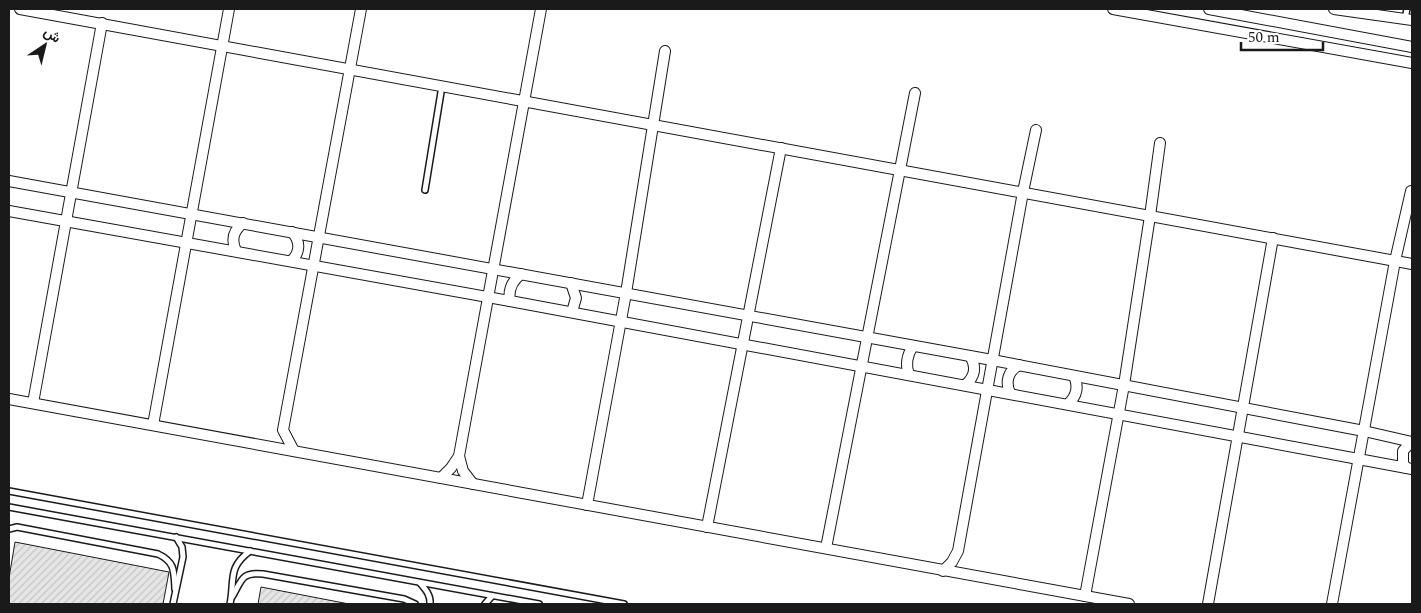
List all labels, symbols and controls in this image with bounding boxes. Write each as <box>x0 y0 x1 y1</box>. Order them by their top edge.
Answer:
north arrow <box>20 20 70 70</box>
scale bar <box>1241 20 1324 52</box>
text: ش <box>39 21 65 48</box>
text: 50 m <box>1248 26 1280 49</box>

